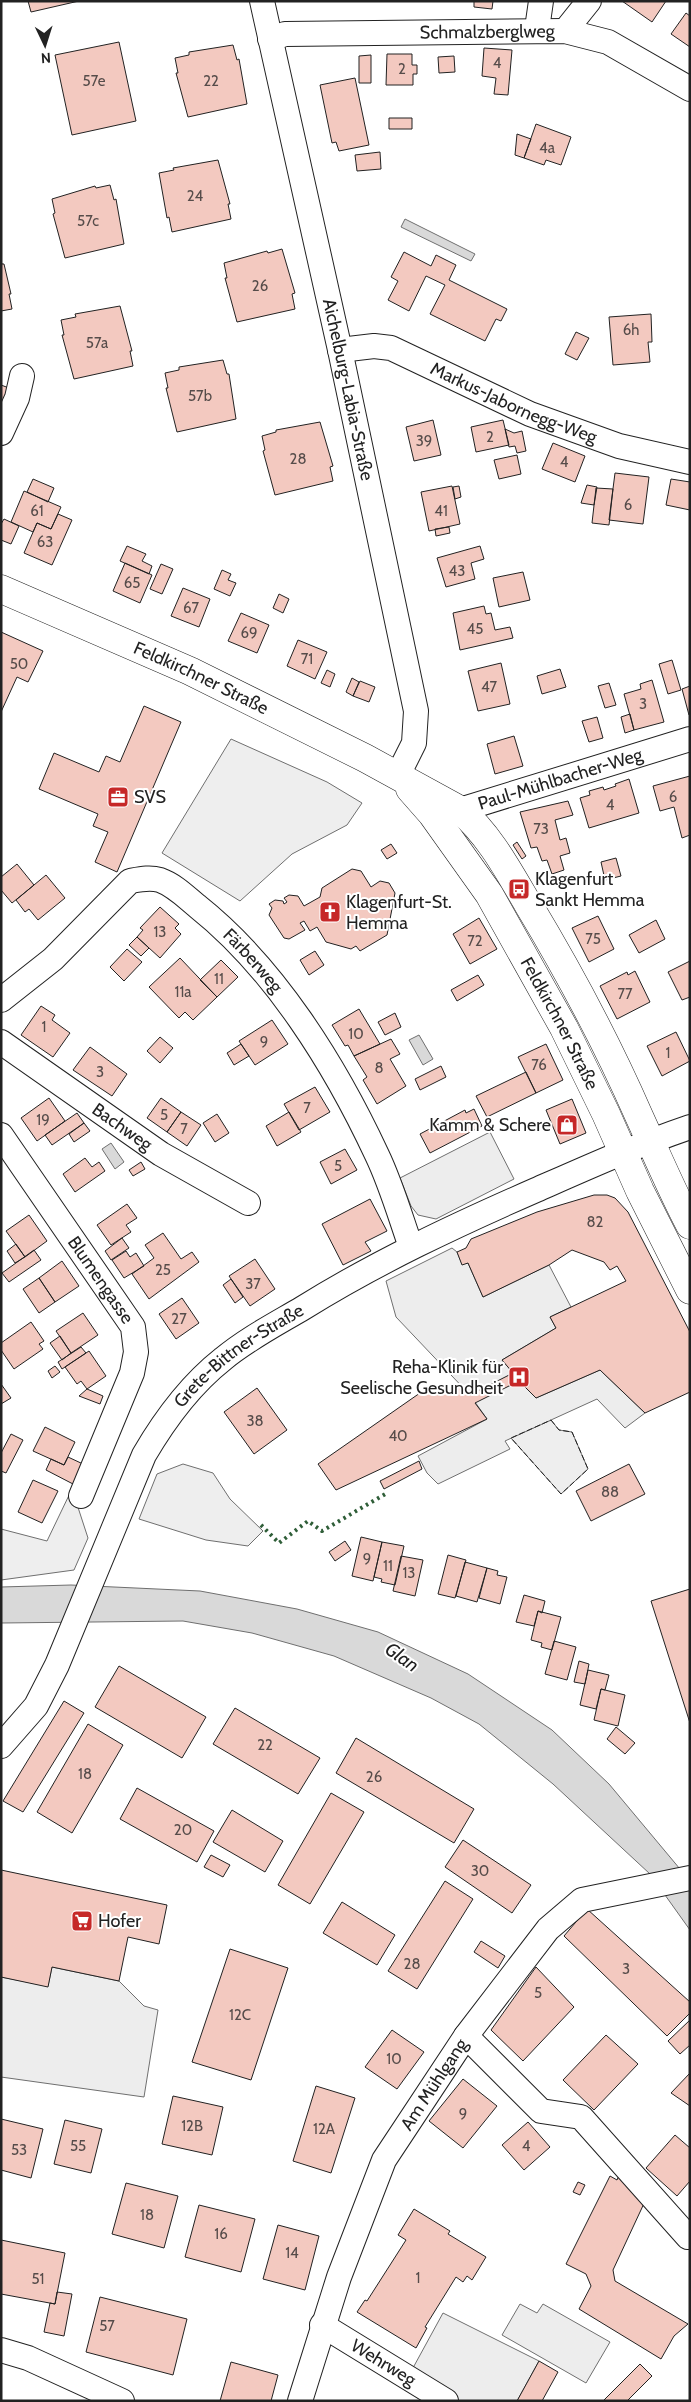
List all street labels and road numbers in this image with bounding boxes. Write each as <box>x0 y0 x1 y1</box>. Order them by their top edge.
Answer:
street label: Schmalzberglweg <box>420 20 556 44</box>
street label: Aichelburg-Labia-Straße <box>318 296 378 483</box>
street label: Markus-Jabornegg-Weg <box>427 357 601 449</box>
street label: Feldkirchner Straße <box>130 637 272 719</box>
street label: Paul-Mühlbacher-Weg <box>475 743 646 815</box>
street label: Färberweg <box>219 924 288 998</box>
street label: Feldkirchner Straße <box>516 953 603 1093</box>
street label: Bachweg <box>88 1098 157 1156</box>
street label: Blumengasse <box>63 1232 138 1328</box>
street label: Grete-Bittner-Straße <box>169 1299 307 1412</box>
street label: Am Mühlgang <box>396 2033 473 2134</box>
street label: Wehrweg <box>347 2334 421 2391</box>

